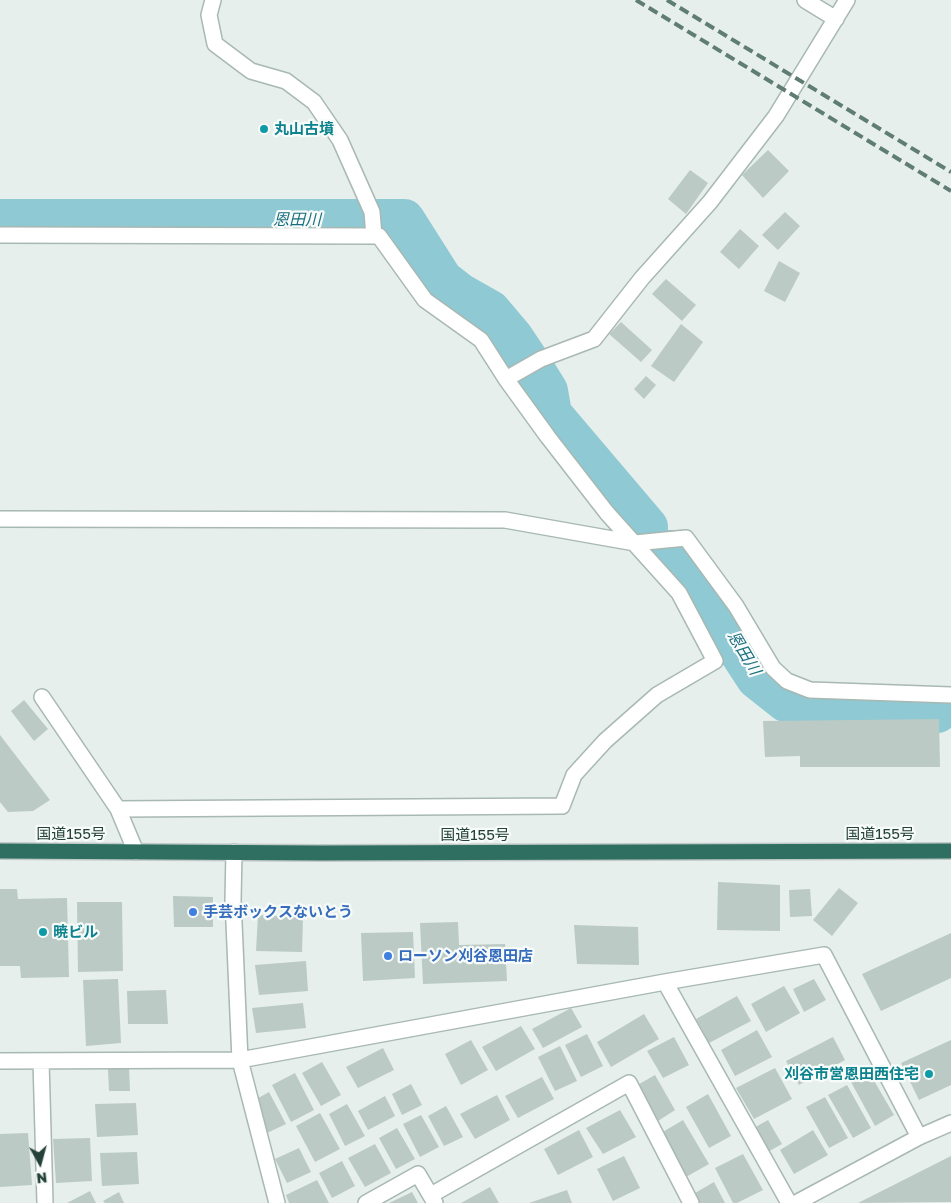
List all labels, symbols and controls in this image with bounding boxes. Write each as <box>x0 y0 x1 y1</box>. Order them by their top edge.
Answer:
place label: 丸山古墳 <box>274 120 334 138</box>
marker: 丸山古墳 <box>258 123 270 135</box>
water label: 恩田川 <box>273 210 321 230</box>
water label: 恩田川 <box>723 627 765 679</box>
street label: 国道155号 <box>36 825 106 843</box>
street label: 国道155号 <box>845 825 915 843</box>
street label: 国道155号 <box>440 826 510 844</box>
place label: 手芸ボックスないとう <box>203 903 353 921</box>
marker: 手芸ボックスないとう <box>187 906 199 918</box>
place label: 暁ビル <box>53 923 98 941</box>
marker: 暁ビル <box>37 926 49 938</box>
place label: ローソン刈谷恩田店 <box>398 947 533 965</box>
marker: ローソン刈谷恩田店 <box>382 950 394 962</box>
place label: 刈谷市営恩田西住宅 <box>784 1065 919 1083</box>
marker: 刈谷市営恩田西住宅 <box>923 1068 935 1080</box>
north arrow <box>15 1138 65 1188</box>
text: N <box>36 1169 48 1187</box>

